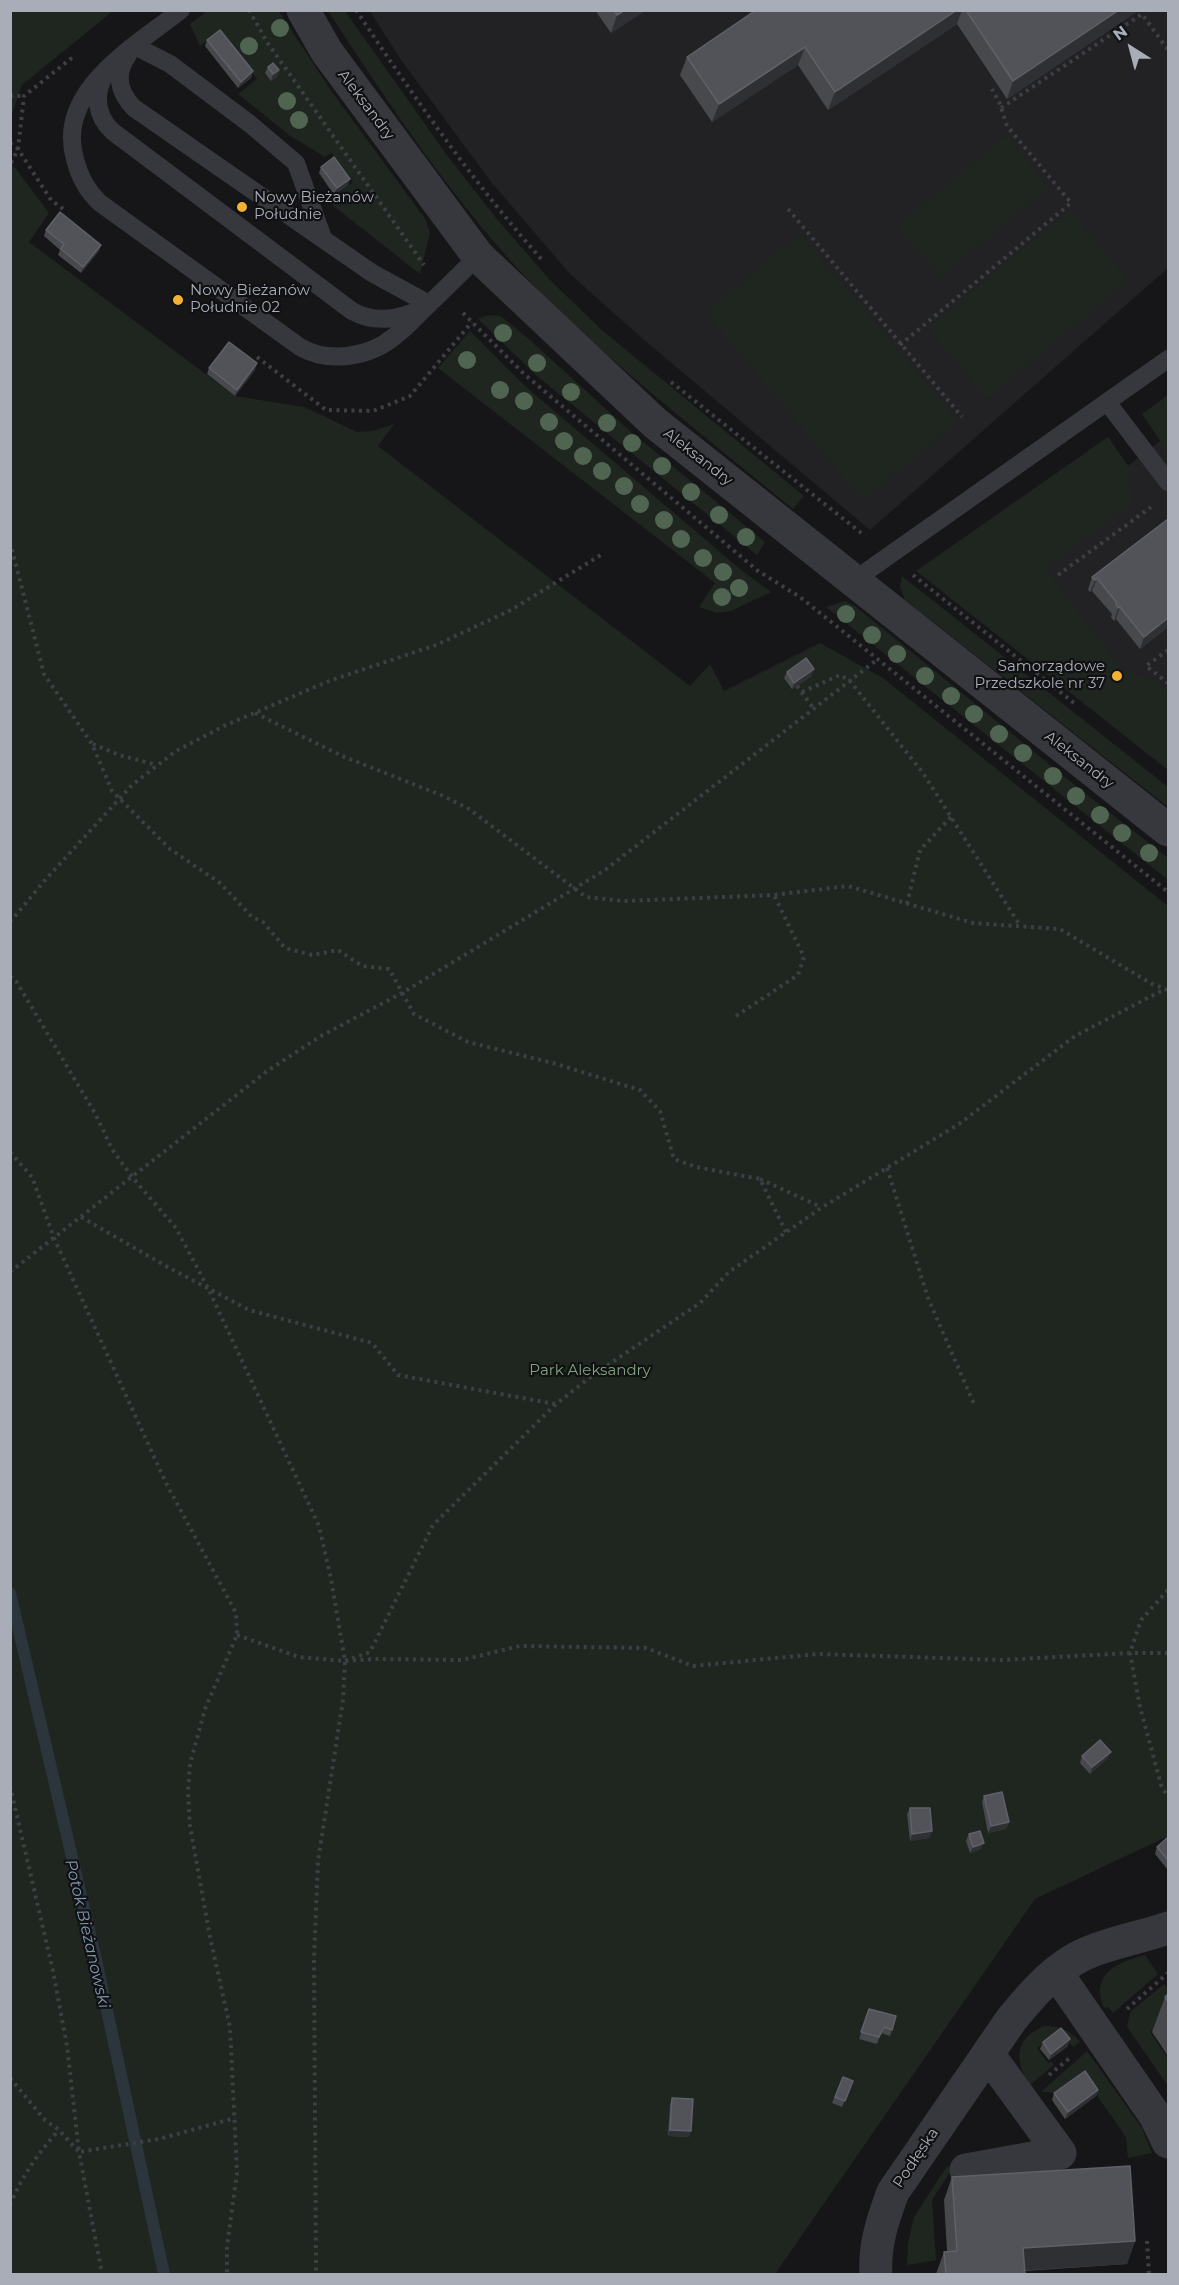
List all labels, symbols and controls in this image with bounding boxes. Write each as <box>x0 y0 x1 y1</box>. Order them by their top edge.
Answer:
north arrow <box>1101 18 1161 78</box>
text: N <box>1109 22 1131 45</box>
street label: Aleksandry <box>334 66 398 144</box>
place label: Nowy Bieżanów Południe <box>254 189 374 224</box>
marker: Nowy Bieżanów Południe <box>235 200 249 214</box>
place label: Nowy Bieżanów Południe 02 <box>190 282 310 317</box>
marker: Nowy Bieżanów Południe 02 <box>171 293 185 307</box>
street label: Aleksandry <box>660 424 736 490</box>
place label: Samorządowe Przedszkole nr 37 <box>975 658 1105 693</box>
marker: Samorządowe Przedszkole nr 37 <box>1110 669 1124 683</box>
street label: Aleksandry <box>1041 727 1117 793</box>
park label: Park Aleksandry <box>529 1362 651 1380</box>
water label: Potok Bieżanowski <box>61 1858 113 2010</box>
street label: Podłęska <box>889 2125 943 2191</box>

